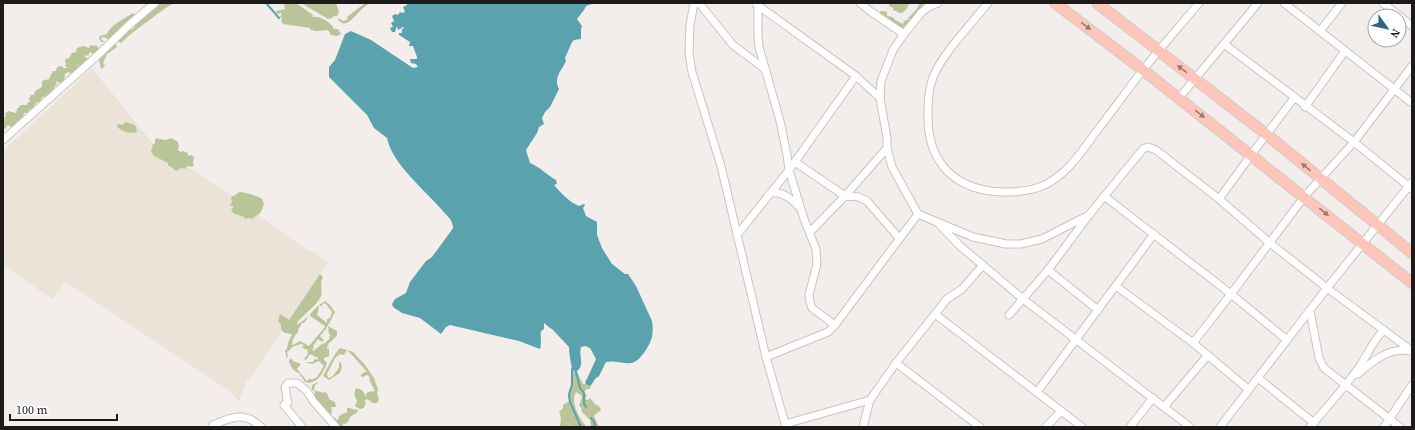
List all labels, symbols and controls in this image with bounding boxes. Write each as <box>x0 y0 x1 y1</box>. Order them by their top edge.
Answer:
north arrow <box>1367 8 1407 48</box>
one-way arrow <box>1081 22 1092 30</box>
text: N <box>1386 26 1403 41</box>
one-way arrow <box>1176 65 1187 73</box>
one-way arrow <box>1194 110 1205 119</box>
one-way arrow <box>1300 162 1311 171</box>
one-way arrow <box>1318 208 1329 217</box>
scale bar <box>10 396 117 422</box>
text: 100 m <box>16 402 48 418</box>

